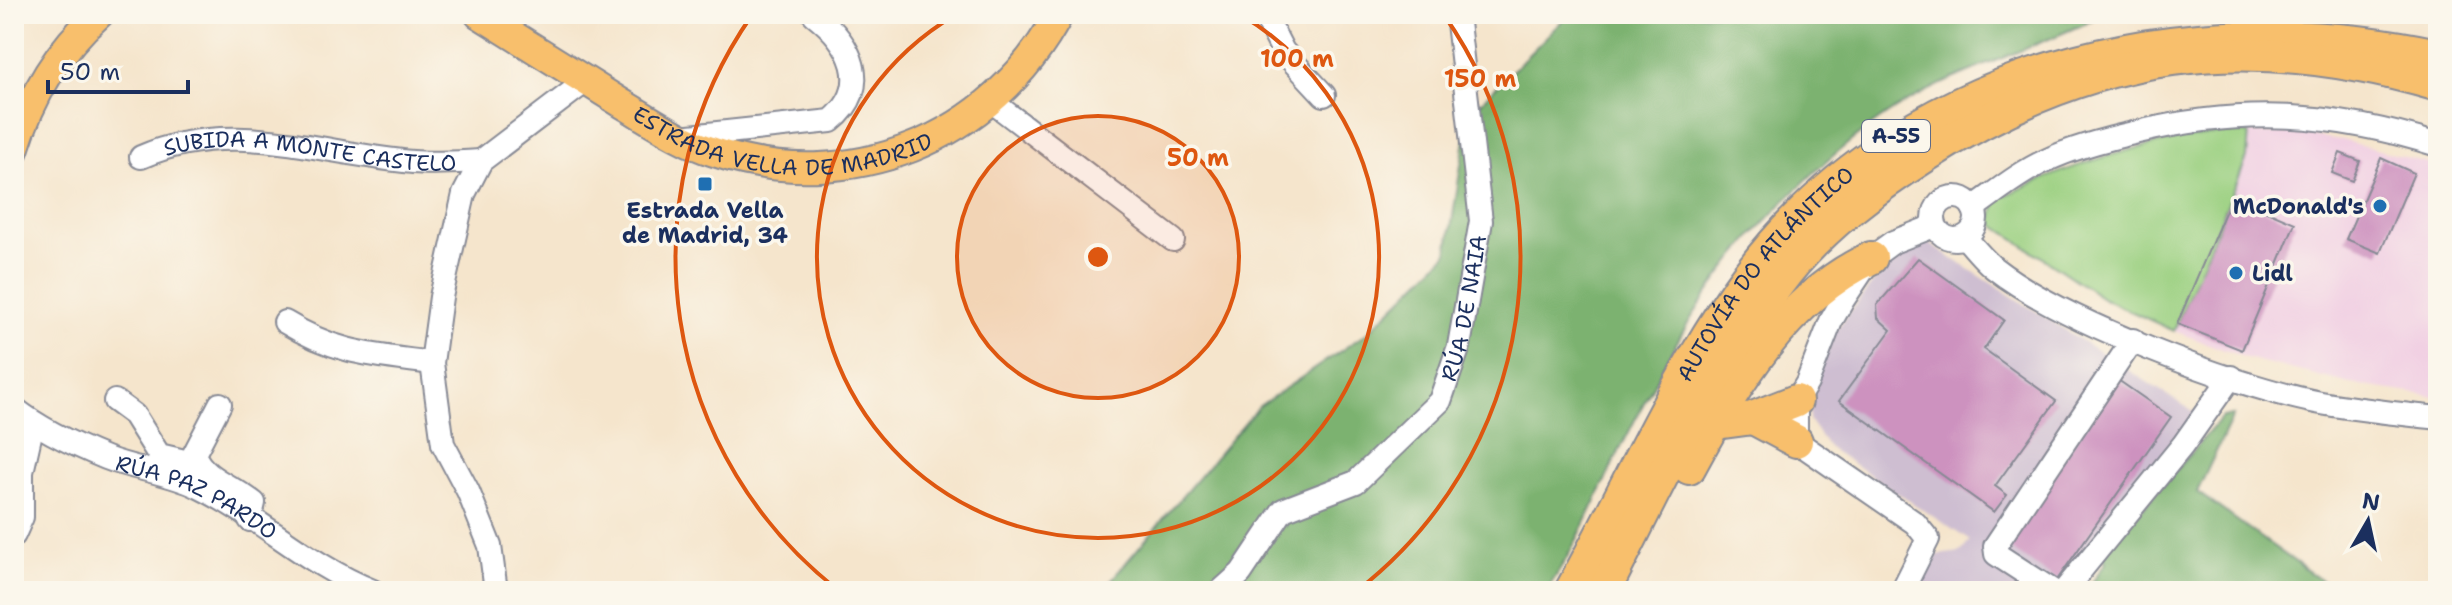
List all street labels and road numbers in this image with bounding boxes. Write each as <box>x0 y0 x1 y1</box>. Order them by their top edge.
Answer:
street label: ESTRADA VELLA DE MADRID <box>628 99 937 182</box>
road number: A-55 <box>1862 120 1930 152</box>
street label: SUBIDA A MONTE CASTELO <box>160 124 457 177</box>
street label: AUTOVÍA DO ATLÁNTICO <box>1670 160 1859 386</box>
street label: RÚA DE NAIA <box>1434 233 1493 385</box>
street label: RÚA PAZ PARDO <box>112 448 283 546</box>

